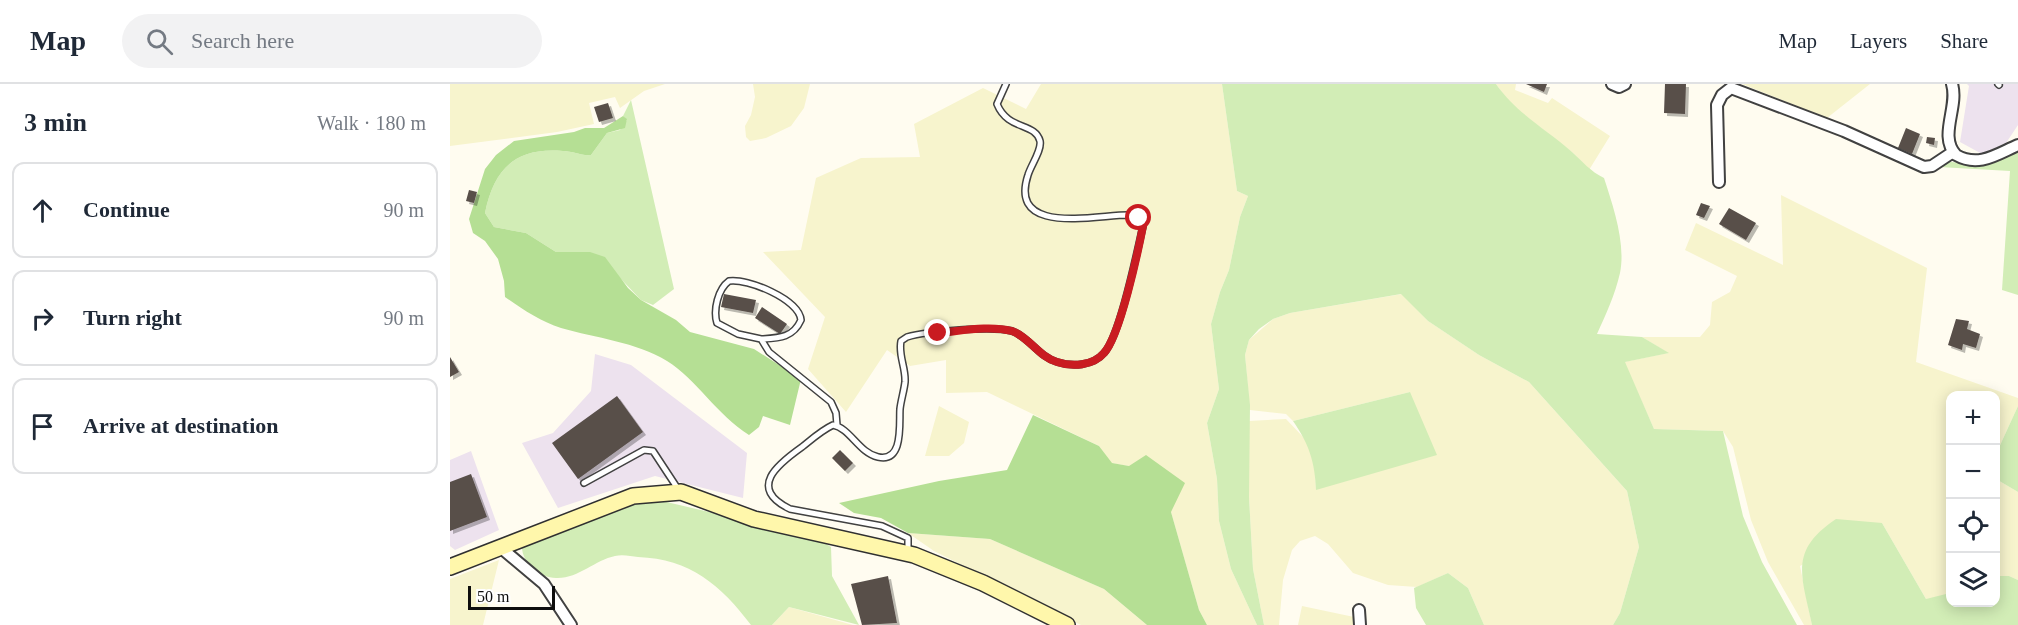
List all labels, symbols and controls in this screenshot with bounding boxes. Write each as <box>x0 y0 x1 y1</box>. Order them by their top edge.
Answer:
search box <box>122 14 542 68</box>
text: Map <box>30 25 86 56</box>
icon: search <box>143 25 176 58</box>
text: Search here <box>191 28 294 53</box>
text: Map <box>1779 29 1817 53</box>
text: Layers <box>1850 29 1907 53</box>
text: Share <box>1940 29 1988 53</box>
text: 3 min <box>24 108 87 137</box>
text: Walk · 180 m <box>317 112 426 134</box>
icon: ahead <box>26 194 59 227</box>
text: Continue <box>83 197 170 222</box>
text: 90 m <box>383 199 424 221</box>
route start <box>1125 204 1151 230</box>
icon: right <box>26 302 59 335</box>
text: Turn right <box>83 305 182 330</box>
text: 90 m <box>383 307 424 329</box>
route end <box>924 319 950 345</box>
map controls <box>1946 391 2000 607</box>
button: + <box>1946 391 2000 445</box>
icon: arrive <box>26 410 59 443</box>
text: Arrive at destination <box>83 413 279 438</box>
button: − <box>1946 445 2000 499</box>
button: locate <box>1946 499 2000 553</box>
button: layers <box>1946 553 2000 607</box>
scale bar <box>468 583 555 610</box>
text: 50 m <box>477 588 509 605</box>

